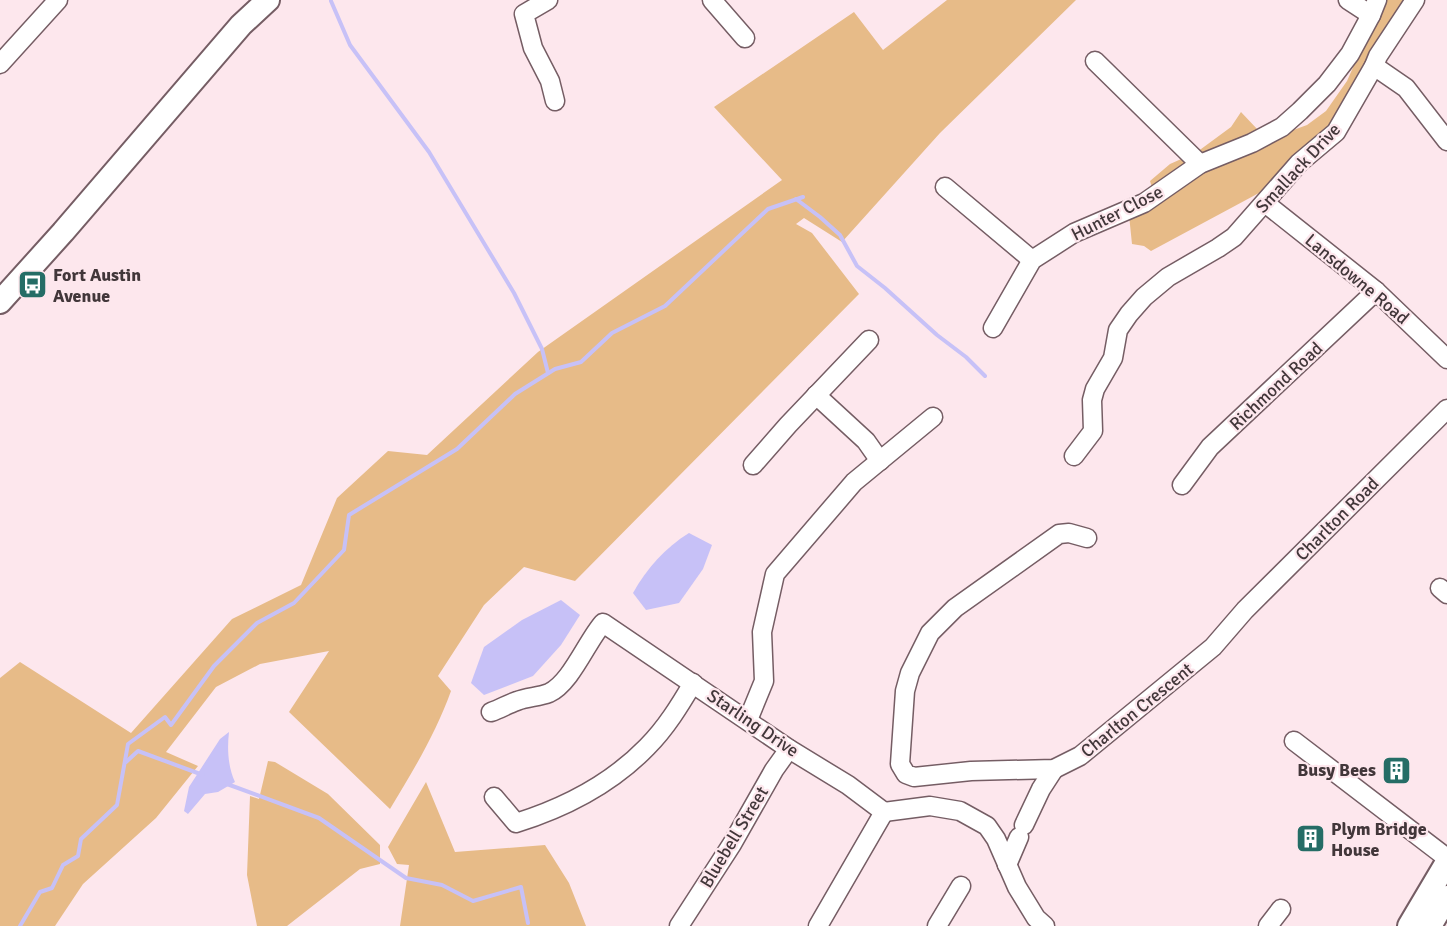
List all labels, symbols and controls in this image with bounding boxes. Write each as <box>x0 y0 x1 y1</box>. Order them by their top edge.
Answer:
street label: Smallack Drive <box>1251 119 1345 217</box>
street label: Hunter Close <box>1068 181 1166 245</box>
street label: Lansdowne Road <box>1300 229 1414 329</box>
place label: Fort Austin Avenue <box>53 264 141 307</box>
bus stop icon: Fort Austin Avenue <box>16 269 48 301</box>
street label: Richmond Road <box>1225 337 1327 435</box>
street label: Charlton Road <box>1291 473 1383 565</box>
street label: Charlton Crescent <box>1076 658 1198 762</box>
street label: Starling Drive <box>703 684 803 762</box>
building icon: Busy Bees <box>1381 754 1413 786</box>
place label: Busy Bees <box>1297 759 1376 781</box>
street label: Bluebell Street <box>695 782 773 892</box>
place label: Plym Bridge House <box>1331 818 1427 861</box>
building icon: Plym Bridge House <box>1294 823 1326 855</box>

